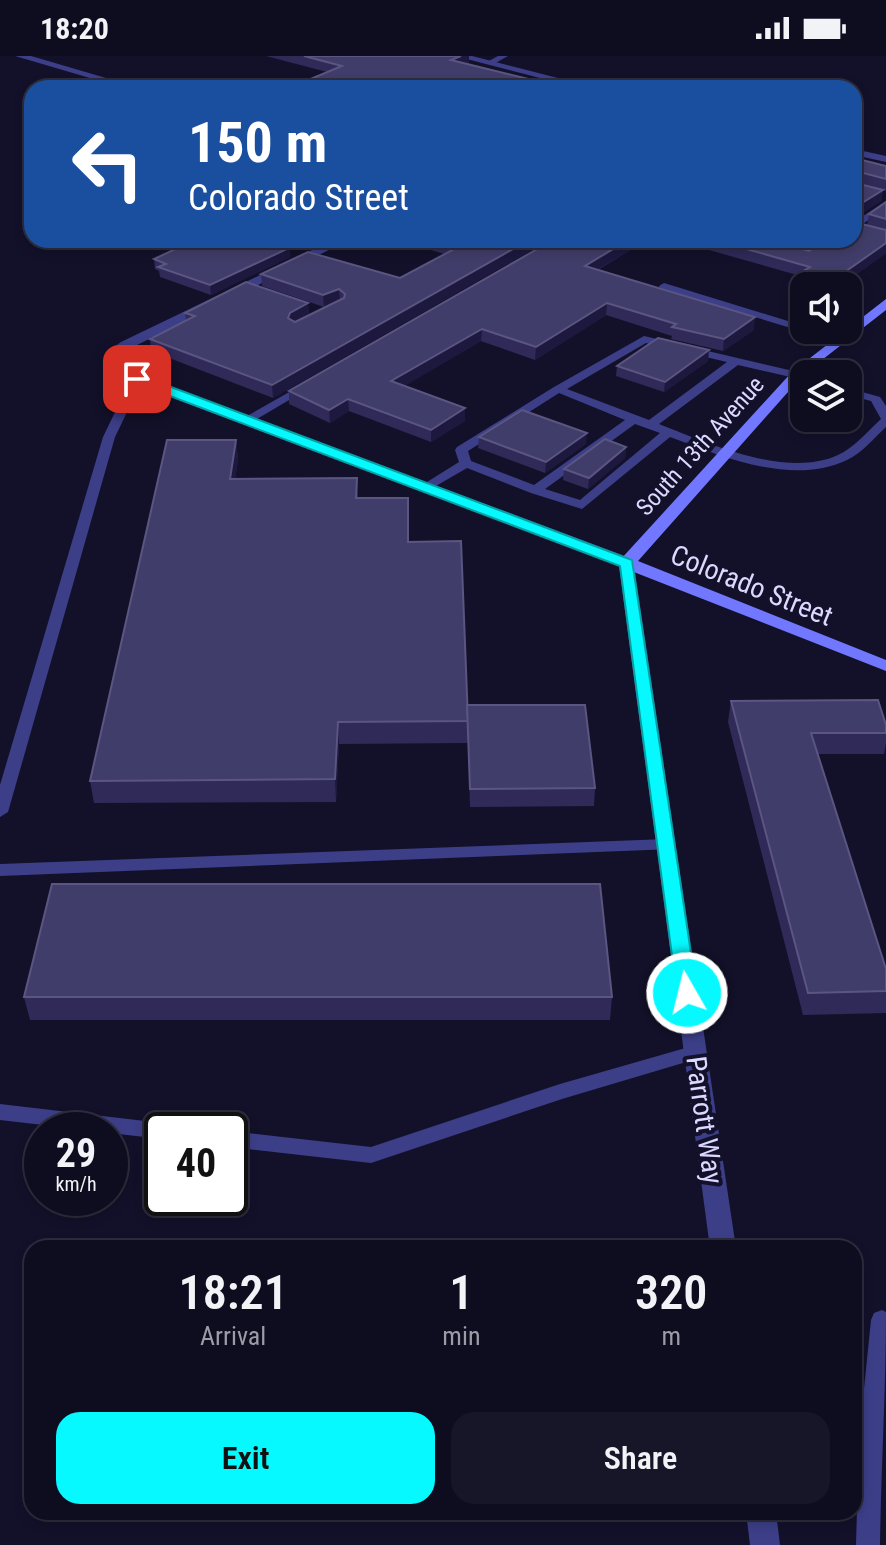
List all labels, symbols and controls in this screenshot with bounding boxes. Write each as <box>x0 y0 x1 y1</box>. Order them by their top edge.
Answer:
text: 18:20 <box>40 11 109 46</box>
text: 150 m <box>188 110 327 176</box>
icon: left <box>56 112 160 216</box>
text: Colorado Street <box>188 177 409 219</box>
map controls <box>790 272 862 432</box>
button: sound <box>790 272 862 344</box>
pin <box>103 345 171 413</box>
icon: arrive <box>115 357 159 401</box>
button: layers <box>790 360 862 432</box>
street label: South 13th Avenue <box>630 371 770 521</box>
street label: Colorado Street <box>666 538 838 633</box>
position arrow <box>645 951 729 1035</box>
street label: Parrott Way <box>679 1054 730 1186</box>
speed limit sign: 40 <box>144 1112 248 1216</box>
text: 29 <box>56 1130 96 1177</box>
text: km/h <box>55 1172 97 1196</box>
text: 18:21 <box>179 1264 288 1321</box>
text: 1 <box>449 1264 473 1321</box>
text: 320 <box>635 1264 707 1321</box>
text: Arrival <box>200 1321 266 1351</box>
text: min <box>442 1321 480 1351</box>
text: m <box>661 1321 681 1351</box>
button: Exit <box>56 1412 435 1504</box>
button: Share <box>451 1412 830 1504</box>

